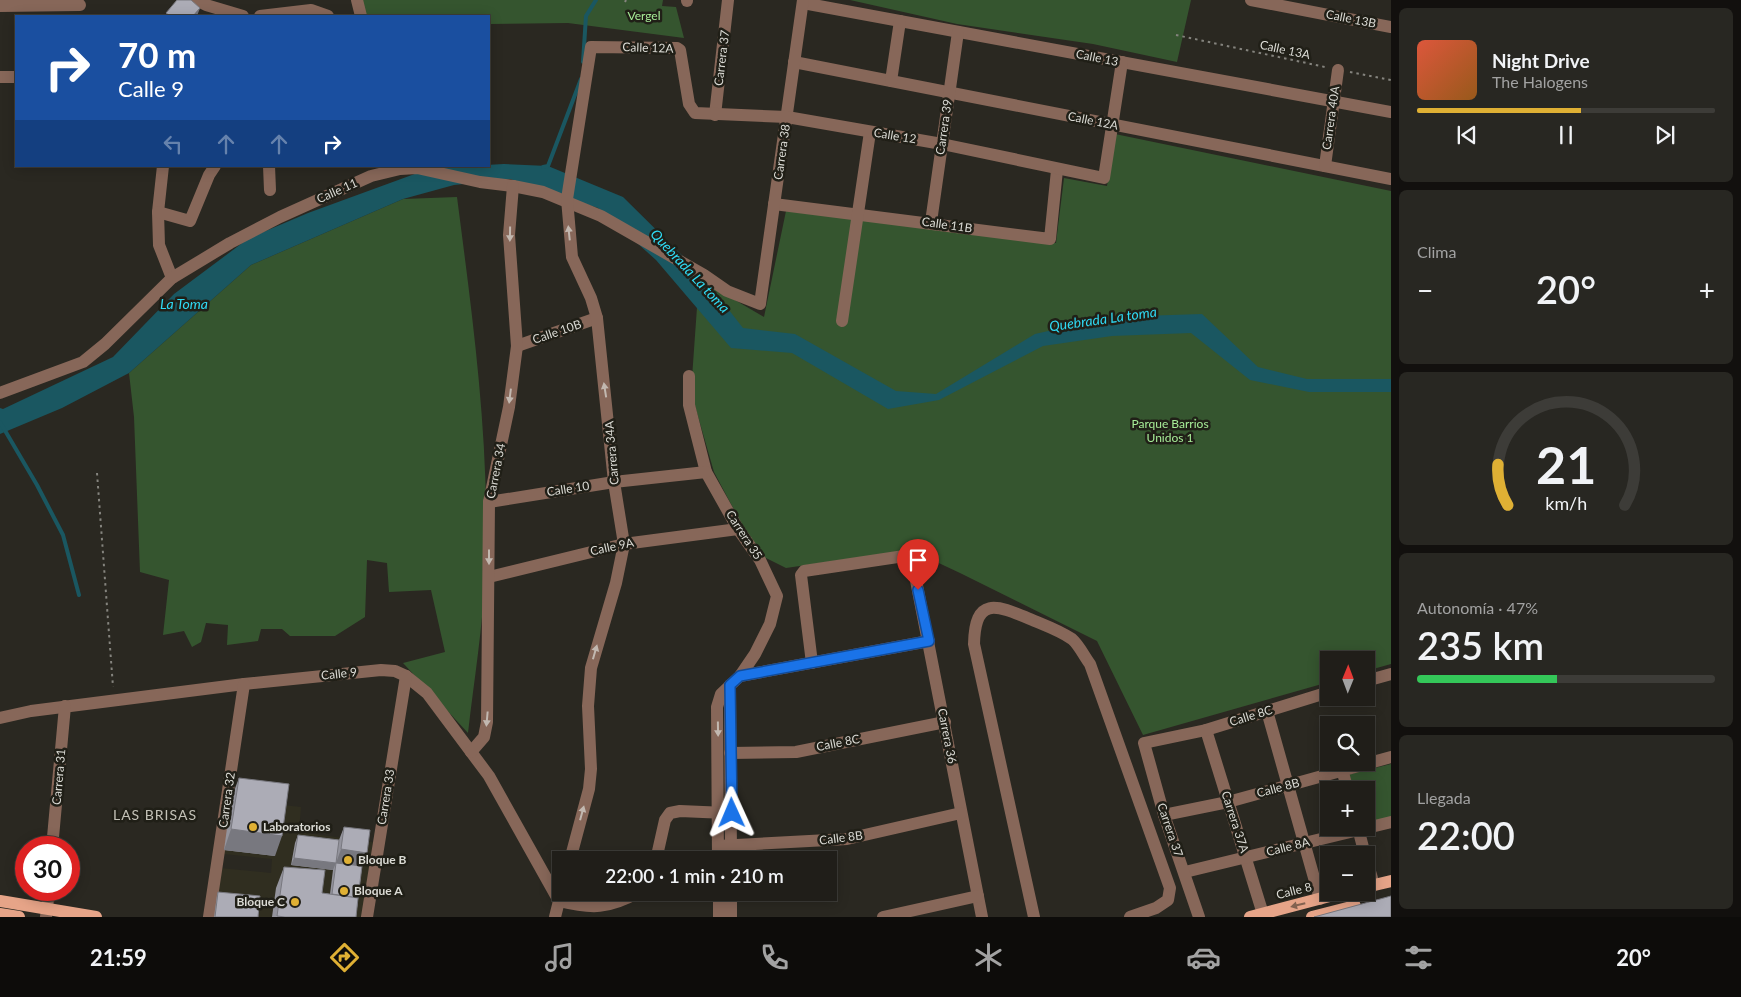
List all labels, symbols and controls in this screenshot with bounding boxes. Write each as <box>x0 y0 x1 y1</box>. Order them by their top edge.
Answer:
street label: Calle 13B <box>1325 6 1378 31</box>
park label: Vergel <box>627 8 661 23</box>
street label: Carrera 37 <box>711 29 732 87</box>
text: 70 m <box>118 33 196 75</box>
icon: right <box>35 35 100 100</box>
street label: Calle 13A <box>1259 37 1313 62</box>
street label: Calle 12A <box>622 39 675 56</box>
street label: Calle 13 <box>1075 46 1120 69</box>
text: Night Drive <box>1492 49 1590 72</box>
text: The Halogens <box>1492 72 1588 91</box>
text: Calle 9 <box>118 75 184 102</box>
street label: Carrera 40A <box>1319 84 1343 151</box>
street label: Carrera 39 <box>932 98 955 156</box>
street label: Calle 12A <box>1067 108 1120 133</box>
icon: previous <box>1453 121 1481 149</box>
icon: pause <box>1552 121 1580 149</box>
icon: next <box>1651 121 1679 149</box>
street label: Carrera 38 <box>770 123 793 181</box>
street label: Calle 12 <box>873 125 918 146</box>
icon: left <box>159 130 187 158</box>
icon: ahead <box>212 130 240 158</box>
icon: ahead <box>265 130 293 158</box>
icon: right <box>318 130 346 158</box>
street label: Calle 11 <box>314 175 360 206</box>
street label: Calle 11B <box>921 214 973 235</box>
one-way arrow <box>565 225 573 241</box>
water label: Quebrada La toma <box>647 225 734 316</box>
one-way arrow <box>505 227 513 243</box>
text: Clima <box>1417 242 1456 261</box>
text: 20° <box>1536 266 1596 312</box>
text: − <box>1417 273 1433 307</box>
text: + <box>1699 273 1715 307</box>
water label: La Toma <box>160 295 208 312</box>
water label: Quebrada La toma <box>1048 303 1158 334</box>
street label: Calle 10B <box>530 316 583 347</box>
one-way arrow <box>600 381 608 397</box>
one-way arrow <box>506 388 514 404</box>
park label: Parque Barrios Unidos 1 <box>1131 416 1209 445</box>
street label: Carrera 34A <box>601 420 622 486</box>
text: 21 <box>1536 433 1596 495</box>
street label: Carrera 34 <box>483 442 508 500</box>
street label: Calle 10 <box>546 478 590 499</box>
text: km/h <box>1545 492 1587 514</box>
street label: Carrera 35 <box>723 507 766 562</box>
street label: Calle 9A <box>589 534 636 558</box>
pin <box>897 539 939 590</box>
icon: arrive <box>904 546 932 574</box>
one-way arrow <box>485 549 493 565</box>
text: Autonomía · 47% <box>1417 598 1538 617</box>
text: 235 km <box>1417 622 1544 668</box>
one-way arrow <box>592 645 600 660</box>
north arrow <box>1320 651 1375 706</box>
map controls <box>1320 651 1375 901</box>
street label: Calle 9 <box>320 664 358 683</box>
street label: Calle 8C <box>1228 702 1274 729</box>
street label: Carrera 36 <box>935 707 960 765</box>
one-way arrow <box>482 711 490 727</box>
button: search <box>1320 716 1375 771</box>
one-way arrow <box>714 722 722 738</box>
street label: Calle 8C <box>815 731 861 754</box>
street label: Carrera 31 <box>49 748 68 806</box>
street label: Carrera 33 <box>374 768 397 826</box>
street label: Carrera 32 <box>215 771 238 829</box>
street label: Calle 8B <box>1255 775 1301 800</box>
button: + <box>1320 781 1375 836</box>
position arrow <box>705 786 757 838</box>
text: Llegada <box>1417 788 1471 807</box>
street label: Carrera 37A <box>1218 789 1253 855</box>
street label: Carrera 37 <box>1154 801 1187 859</box>
one-way arrow <box>579 805 587 820</box>
district label: LAS BRISAS <box>113 806 197 823</box>
text: 22:00 <box>1417 812 1515 858</box>
place label: Laboratorios <box>263 819 330 834</box>
marker: Laboratorios <box>247 821 259 833</box>
street label: Calle 8B <box>818 827 864 848</box>
street label: Calle 8A <box>1265 834 1312 859</box>
speed limit sign: 30 <box>15 836 80 901</box>
button: − <box>1320 846 1375 901</box>
place label: Bloque B <box>358 852 407 867</box>
marker: Bloque B <box>342 854 354 866</box>
text: 22:00 · 1 min · 210 m <box>605 864 784 887</box>
street label: Calle 8 <box>1275 879 1313 902</box>
place label: Bloque A <box>354 883 403 898</box>
marker: Bloque A <box>338 885 350 897</box>
place label: Bloque C <box>236 894 285 909</box>
marker: Bloque C <box>289 896 301 908</box>
one-way arrow <box>1291 901 1306 909</box>
icon: directions <box>327 940 362 975</box>
icon: music <box>542 940 577 975</box>
icon: phone <box>757 940 792 975</box>
icon: climate <box>971 940 1006 975</box>
icon: car <box>1186 940 1221 975</box>
icon: filters <box>1401 940 1436 975</box>
text: 21:59 <box>90 944 147 971</box>
text: 20° <box>1616 944 1651 971</box>

